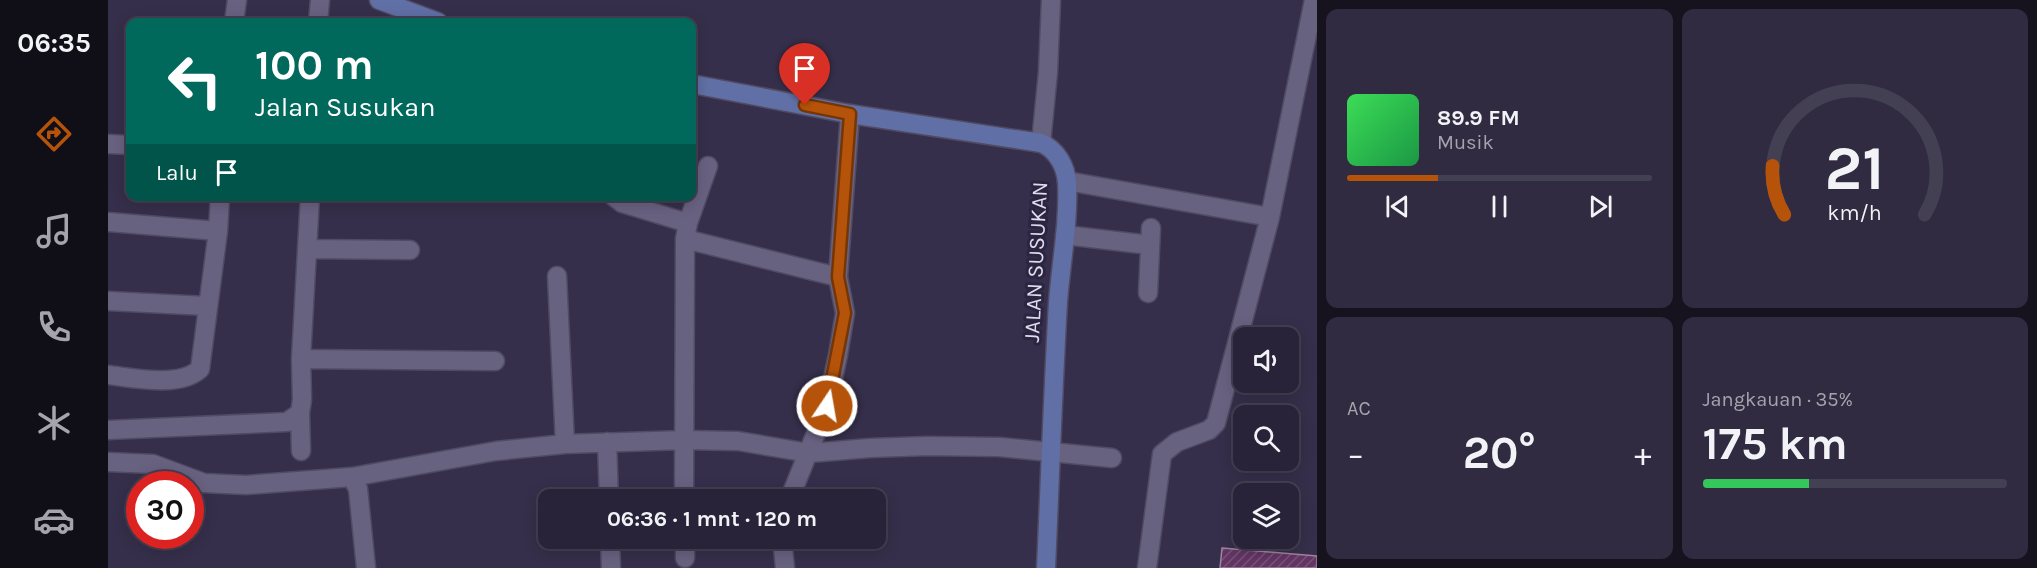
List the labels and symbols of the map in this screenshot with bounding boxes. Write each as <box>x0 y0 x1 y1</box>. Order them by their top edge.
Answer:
pin <box>779 43 830 105</box>
street label: JALAN SUSUKAN <box>1019 181 1053 343</box>
position arrow <box>795 374 859 438</box>
speed limit sign: 30 <box>126 471 204 549</box>

